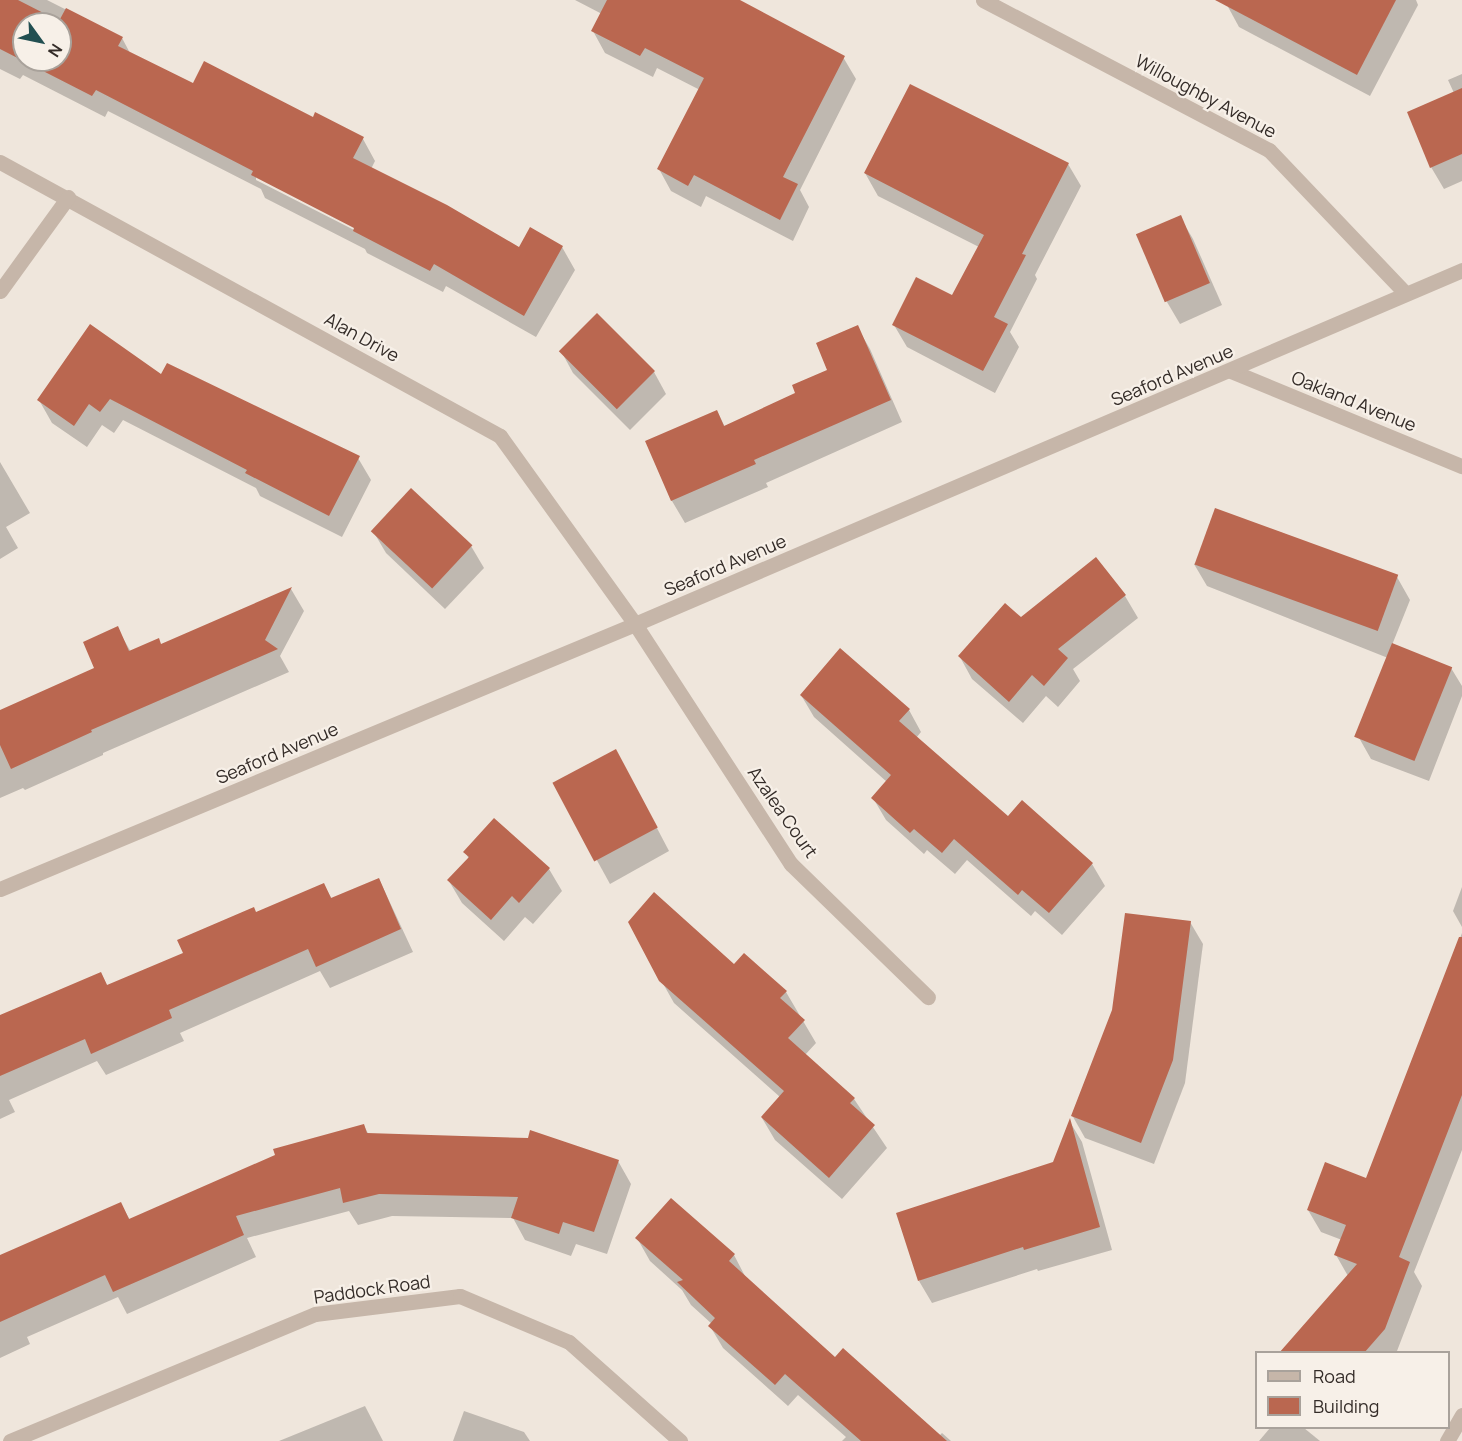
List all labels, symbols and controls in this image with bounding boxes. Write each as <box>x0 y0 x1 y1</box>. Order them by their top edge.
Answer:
north arrow <box>12 12 72 72</box>
text: N <box>43 40 68 62</box>
street label: Willoughby Avenue <box>1132 50 1280 142</box>
street label: Alan Drive <box>321 308 403 366</box>
street label: Seaford Avenue <box>1108 340 1236 410</box>
street label: Oakland Avenue <box>1288 366 1420 436</box>
street label: Seaford Avenue <box>661 530 789 600</box>
street label: Seaford Avenue <box>213 718 341 788</box>
street label: Azalea Court <box>744 762 822 862</box>
street label: Paddock Road <box>312 1270 432 1308</box>
legend <box>1255 1351 1450 1429</box>
text: Road <box>1313 1364 1356 1388</box>
text: Building <box>1313 1394 1379 1418</box>

